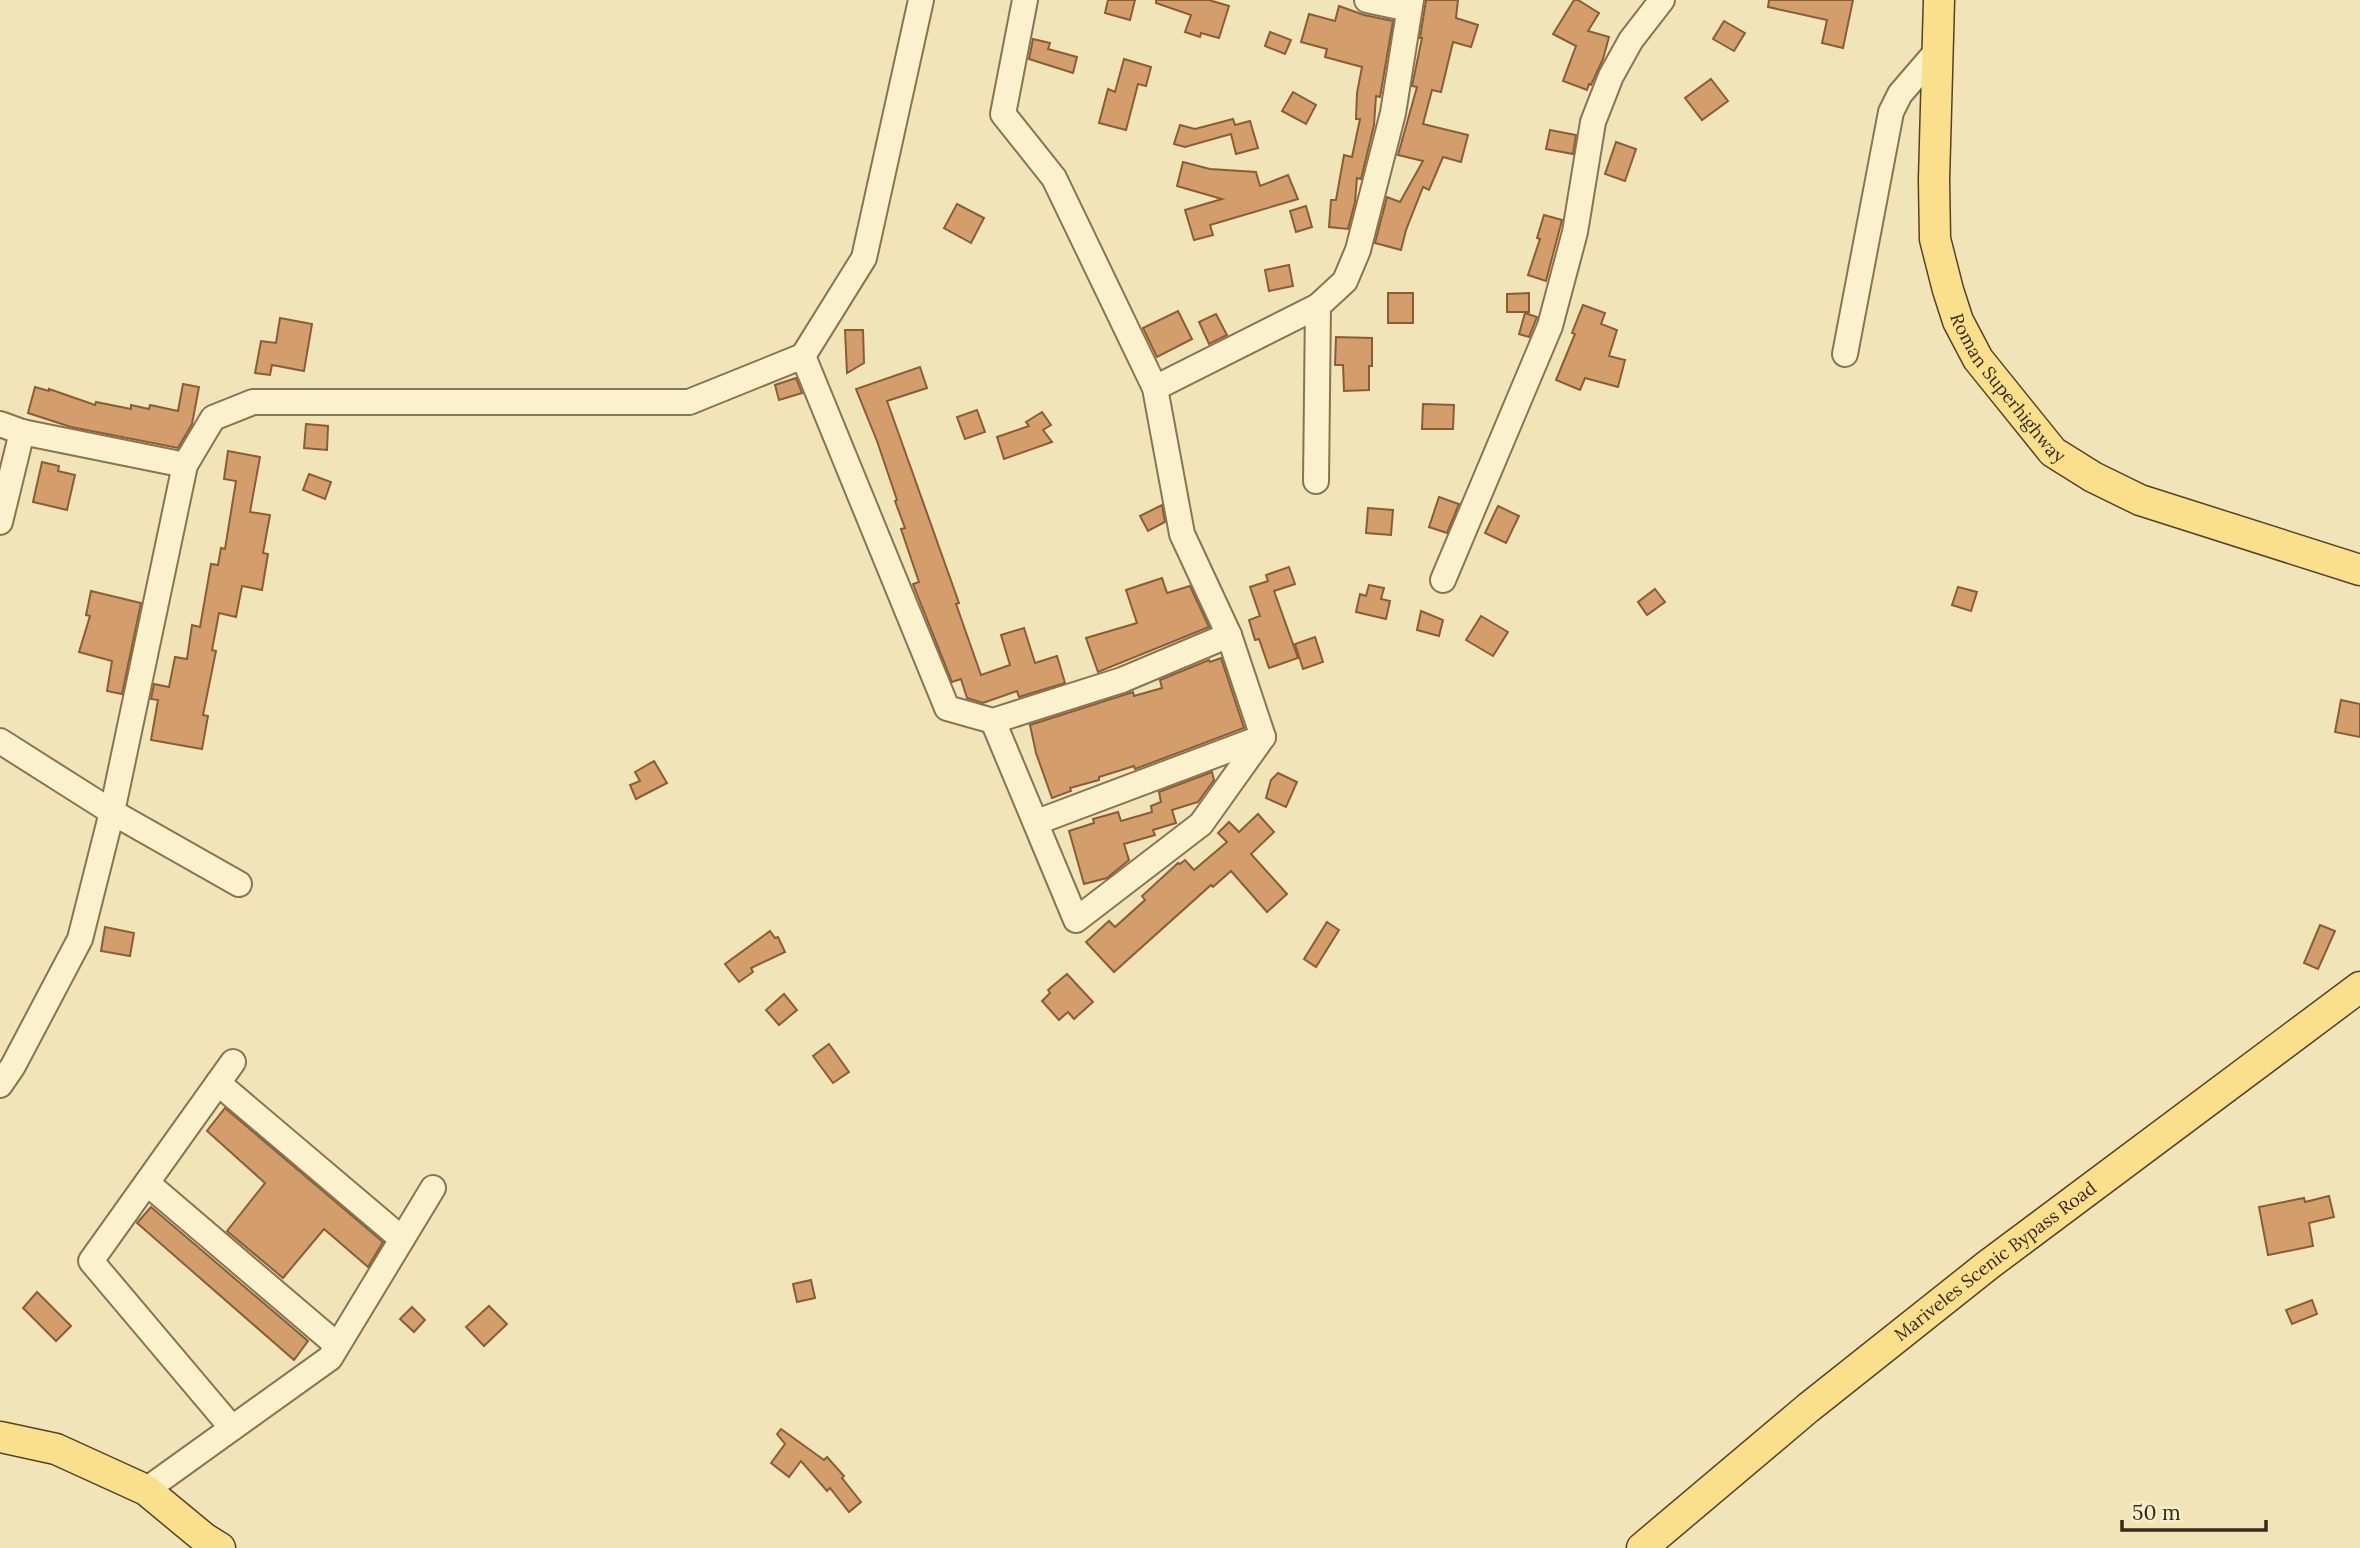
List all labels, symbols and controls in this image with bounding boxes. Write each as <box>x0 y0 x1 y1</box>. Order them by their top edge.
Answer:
street label: Roman Superhighway <box>1945 311 2070 468</box>
street label: Mariveles Scenic Bypass Road <box>1889 1176 2101 1346</box>
scale bar <box>2122 1488 2266 1532</box>
text: 50 m <box>2132 1499 2181 1526</box>

